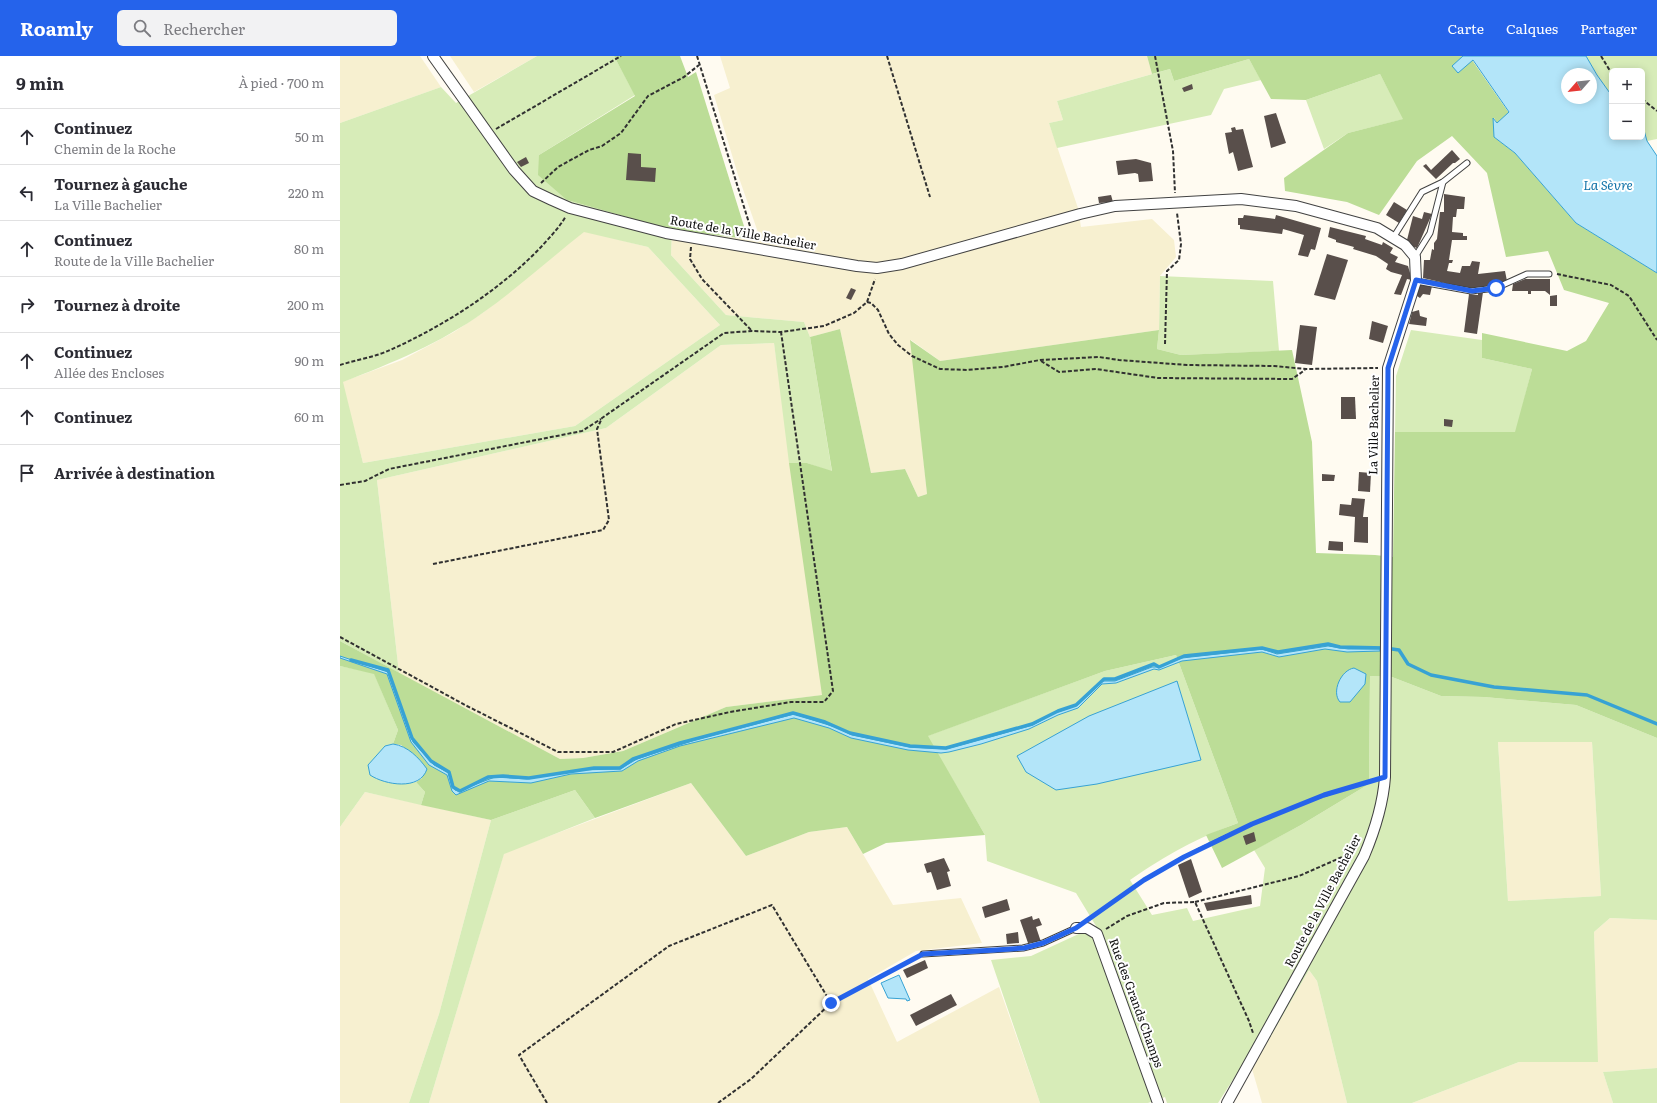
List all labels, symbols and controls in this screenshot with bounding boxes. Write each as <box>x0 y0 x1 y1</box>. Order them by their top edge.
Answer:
search box <box>117 10 397 46</box>
text: Roamly <box>20 14 93 42</box>
icon: search <box>131 17 153 39</box>
text: Rechercher <box>163 17 245 40</box>
text: Carte <box>1447 18 1484 38</box>
text: Calques <box>1506 18 1558 38</box>
text: Partager <box>1580 18 1637 38</box>
north arrow <box>1561 68 1597 104</box>
map controls <box>1609 68 1645 140</box>
button: + <box>1609 68 1645 104</box>
text: 9 min <box>16 70 64 95</box>
text: À pied · 700 m <box>238 73 324 92</box>
button: − <box>1609 104 1645 140</box>
text: Continuez <box>54 116 132 139</box>
icon: ahead <box>16 126 38 148</box>
text: 50 m <box>295 127 324 146</box>
text: Chemin de la Roche <box>54 139 176 158</box>
text: Tournez à gauche <box>54 172 187 195</box>
water label: La Sèvre <box>1583 175 1633 194</box>
icon: left <box>16 182 38 204</box>
text: 220 m <box>288 183 324 202</box>
text: La Ville Bachelier <box>54 195 162 214</box>
street label: Route de la Ville Bachelier <box>669 210 818 254</box>
text: Continuez <box>54 228 132 251</box>
icon: ahead <box>16 238 38 260</box>
text: 80 m <box>294 239 324 258</box>
text: Route de la Ville Bachelier <box>54 251 214 270</box>
route start <box>1487 279 1505 297</box>
text: Tournez à droite <box>54 293 180 316</box>
icon: right <box>16 294 38 316</box>
text: 200 m <box>287 295 324 314</box>
text: Continuez <box>54 340 132 363</box>
icon: ahead <box>16 350 38 372</box>
text: 90 m <box>294 351 324 370</box>
text: Allée des Encloses <box>54 363 164 382</box>
street label: La Ville Bachelier <box>1363 375 1383 475</box>
text: Continuez <box>54 405 132 428</box>
icon: ahead <box>16 406 38 428</box>
text: 60 m <box>294 407 324 426</box>
text: Arrivée à destination <box>54 461 215 484</box>
icon: arrive <box>16 462 38 484</box>
street label: Route de la Ville Bachelier <box>1279 831 1365 970</box>
street label: Rue des Grands Champs <box>1105 936 1169 1070</box>
route end <box>822 994 840 1012</box>

